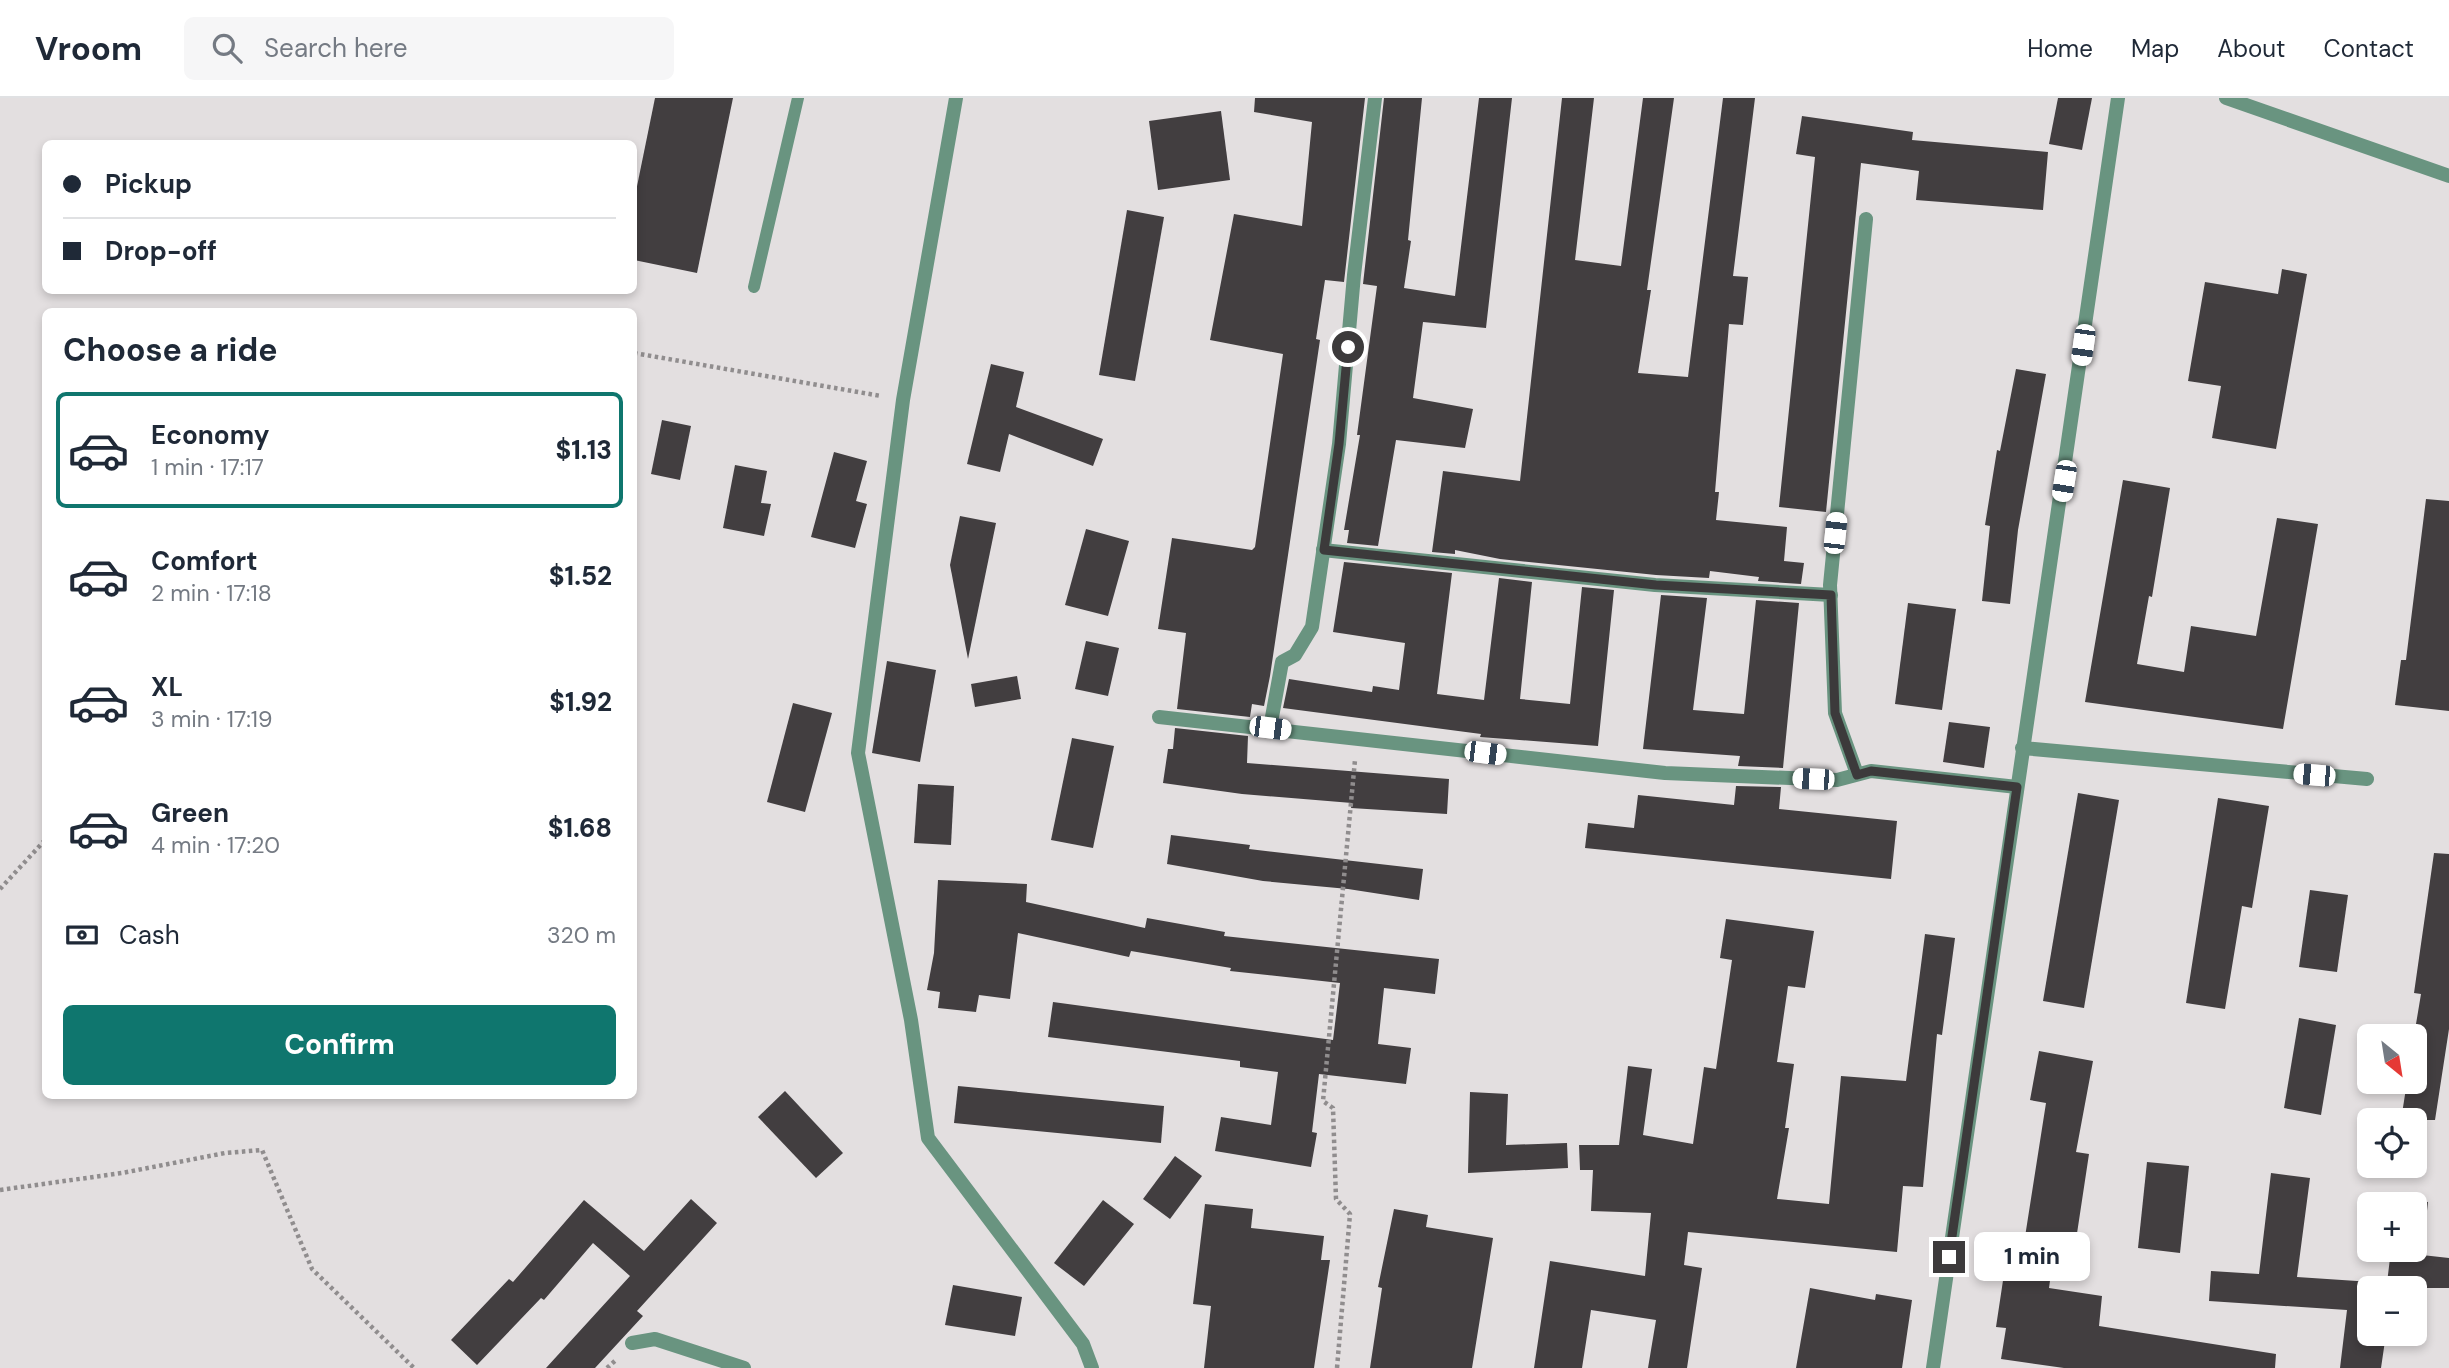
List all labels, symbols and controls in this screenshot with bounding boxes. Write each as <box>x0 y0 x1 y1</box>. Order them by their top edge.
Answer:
search box <box>184 17 674 80</box>
text: Vroom <box>35 27 142 70</box>
icon: search <box>208 29 246 67</box>
text: Search here <box>264 31 408 65</box>
text: Home <box>2027 33 2093 64</box>
text: Map <box>2131 33 2179 64</box>
text: About <box>2217 33 2286 64</box>
text: Contact <box>2324 33 2414 64</box>
text: Pickup <box>105 167 192 201</box>
text: Drop-off <box>105 234 217 268</box>
car <box>2070 323 2097 367</box>
text: Choose a ride <box>63 329 278 371</box>
route start <box>1332 331 1364 363</box>
text: Economy <box>151 418 269 452</box>
icon: car <box>67 419 130 482</box>
text: $1.13 <box>556 433 612 467</box>
text: 1 min · 17:17 <box>151 452 264 482</box>
car <box>2051 459 2078 503</box>
car <box>1823 511 1848 555</box>
text: Comfort <box>151 544 257 578</box>
icon: car <box>67 545 130 608</box>
text: $1.52 <box>549 559 612 593</box>
text: 2 min · 17:18 <box>151 578 272 608</box>
text: XL <box>151 670 183 704</box>
icon: car <box>67 671 130 734</box>
text: $1.92 <box>549 685 612 719</box>
text: 3 min · 17:19 <box>151 704 272 734</box>
car <box>1248 715 1293 741</box>
car <box>1463 740 1508 766</box>
car <box>2293 763 2336 787</box>
car <box>1792 768 1835 790</box>
text: Green <box>151 796 229 830</box>
icon: car <box>67 797 130 860</box>
text: $1.68 <box>548 811 612 845</box>
text: 4 min · 17:20 <box>151 830 280 860</box>
icon: cash <box>63 916 101 954</box>
text: Cash <box>119 918 180 952</box>
text: 320 m <box>547 920 616 950</box>
button: Confirm <box>63 1005 616 1085</box>
north arrow <box>2357 1024 2427 1094</box>
map controls <box>2357 1024 2427 1346</box>
button: locate <box>2357 1108 2427 1178</box>
button: + <box>2357 1192 2427 1262</box>
callout: 1 min <box>1974 1232 2089 1282</box>
route end <box>1933 1241 1965 1273</box>
text: 1 min <box>2004 1241 2060 1271</box>
button: − <box>2357 1276 2427 1346</box>

